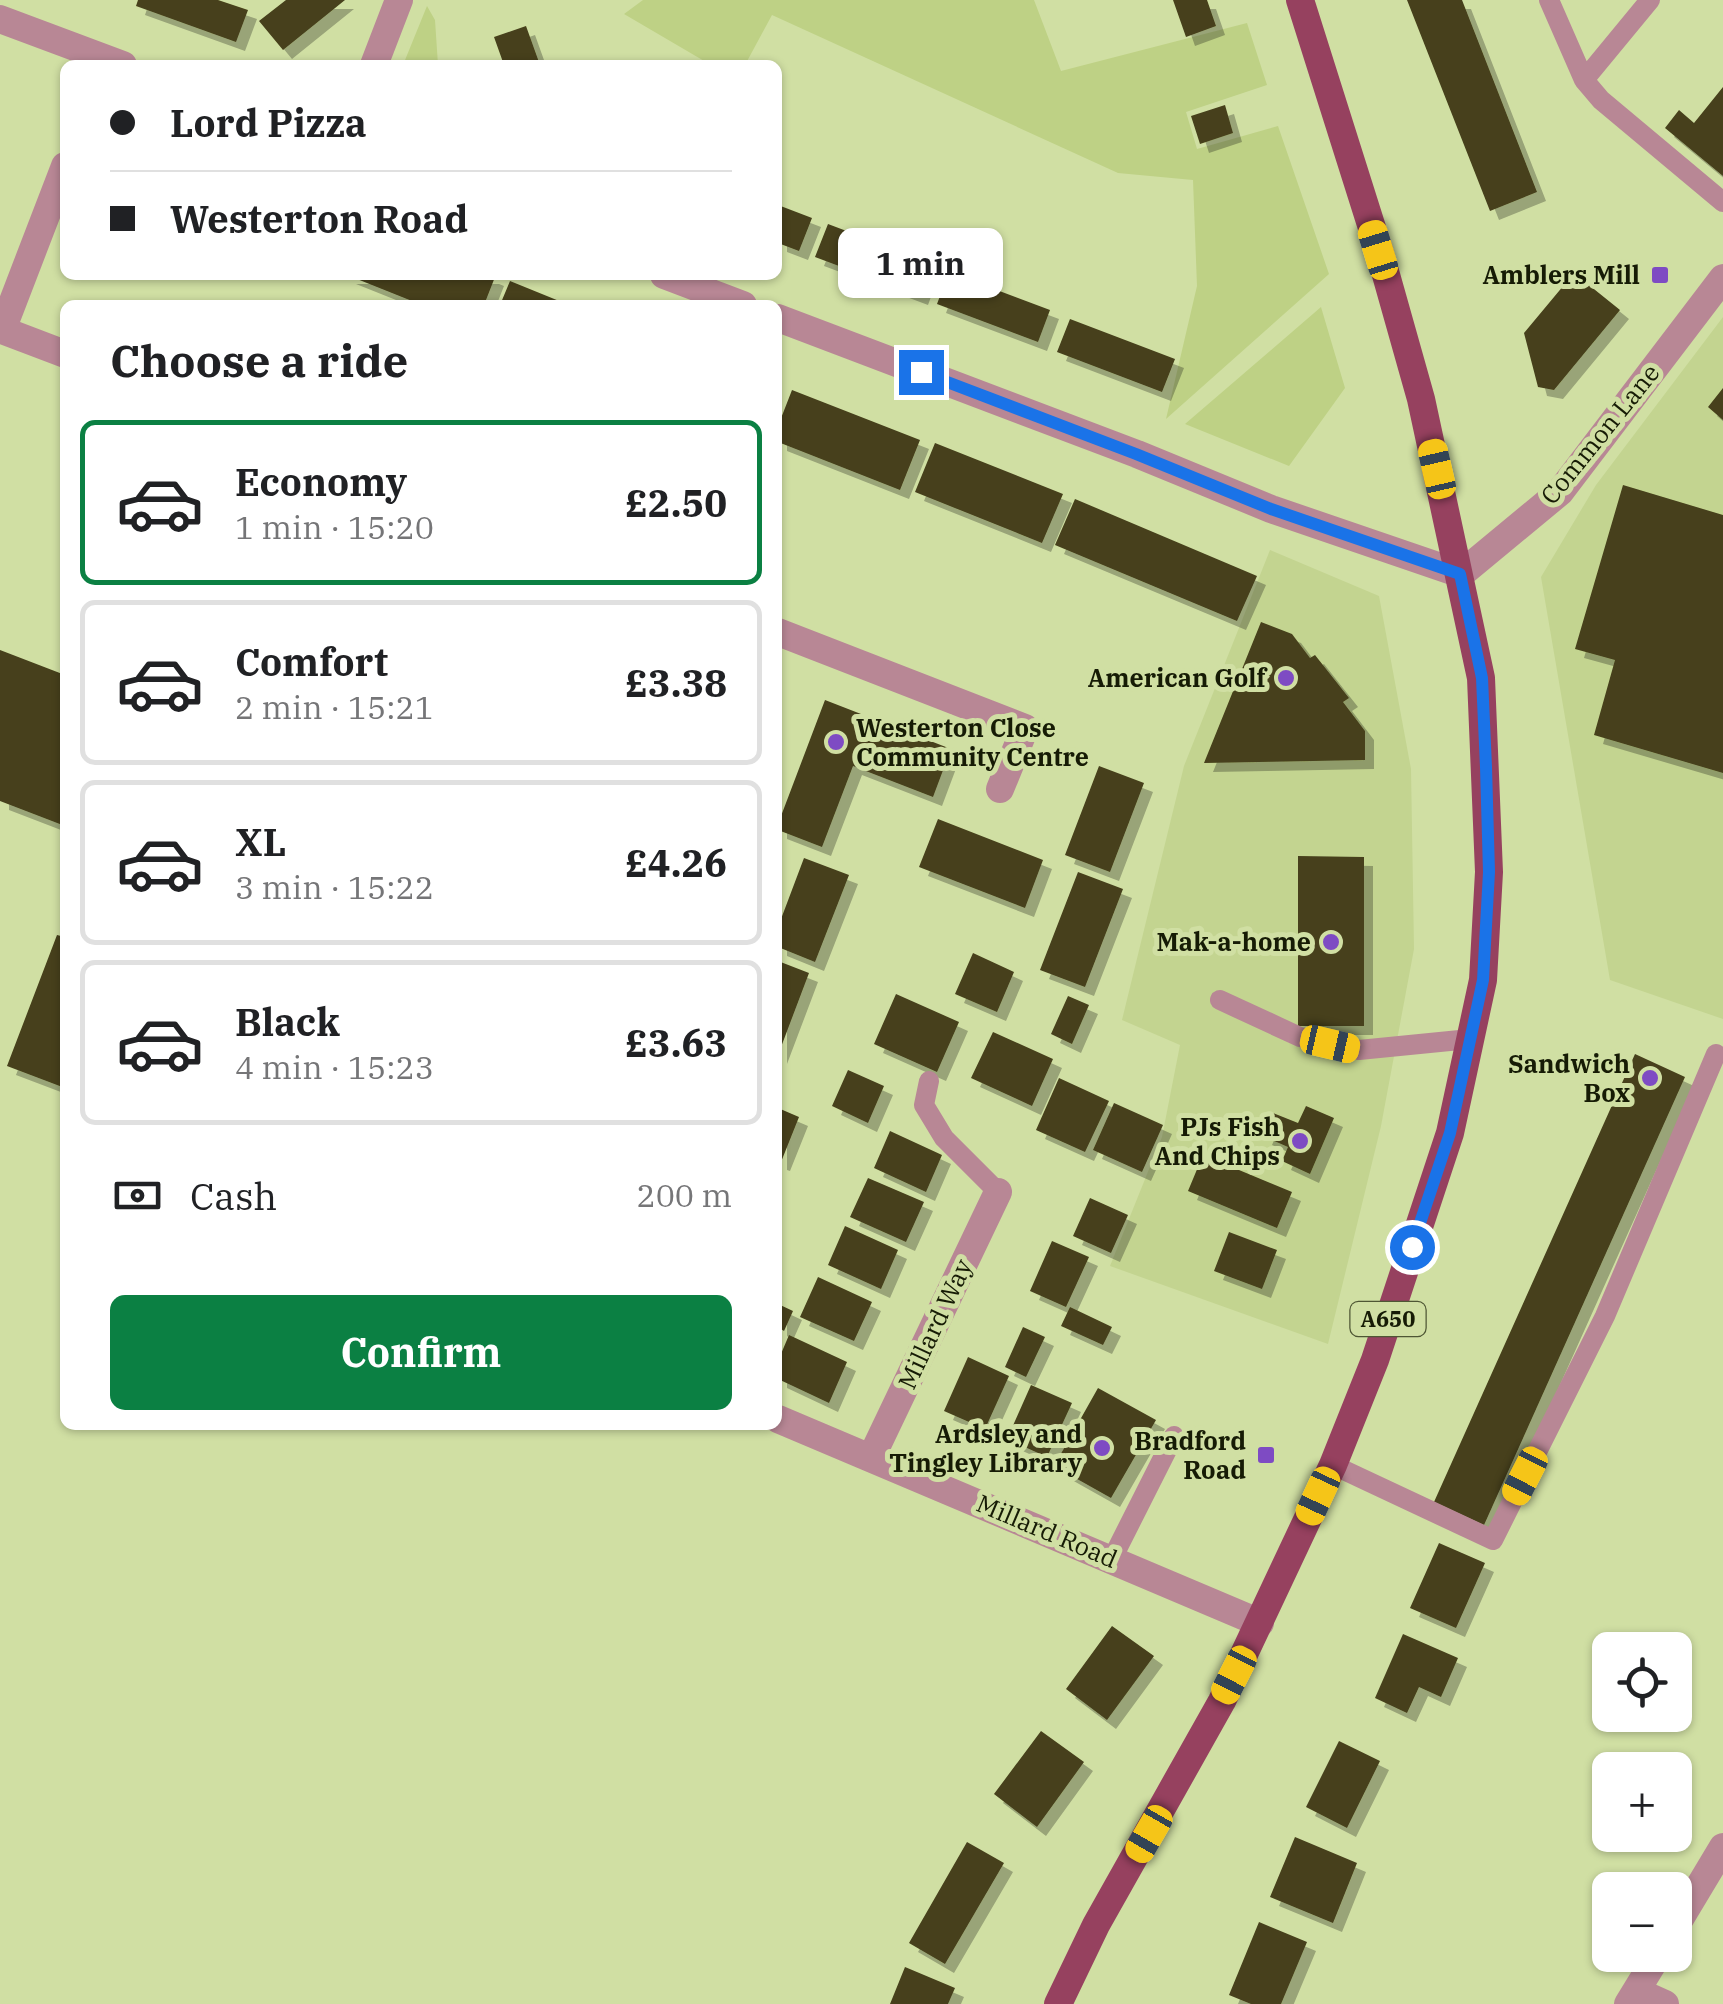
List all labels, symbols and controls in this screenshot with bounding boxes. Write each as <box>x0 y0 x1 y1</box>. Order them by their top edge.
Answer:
text: Lord Pizza <box>170 98 367 147</box>
text: Westerton Road <box>170 194 468 243</box>
car <box>1355 217 1401 283</box>
callout: 1 min <box>838 227 1004 297</box>
text: 1 min <box>876 242 965 284</box>
place label: Amblers Mill <box>1482 258 1640 291</box>
marker: Amblers Mill <box>1649 264 1671 286</box>
text: Choose a ride <box>110 331 408 389</box>
route end <box>899 350 944 395</box>
street label: Common Lane <box>1533 357 1666 511</box>
car <box>1416 436 1458 502</box>
text: Economy <box>235 457 407 506</box>
icon: car <box>115 458 205 548</box>
text: £2.50 <box>625 478 727 527</box>
text: 1 min · 15:20 <box>235 506 434 548</box>
text: Comfort <box>235 637 388 686</box>
icon: car <box>115 638 205 728</box>
text: £3.38 <box>625 658 727 707</box>
place label: American Golf <box>1088 661 1268 694</box>
marker: American Golf <box>1275 667 1297 689</box>
text: 2 min · 15:21 <box>235 686 434 728</box>
place label: Westerton Close Community Centre <box>856 711 1089 773</box>
marker: Westerton Close Community Centre <box>825 731 847 753</box>
text: XL <box>235 817 286 866</box>
icon: car <box>115 818 205 908</box>
text: £4.26 <box>625 838 727 887</box>
text: 3 min · 15:22 <box>235 866 434 908</box>
place label: Mak-a-home <box>1156 925 1311 958</box>
marker: Mak-a-home <box>1320 931 1342 953</box>
text: Black <box>235 997 340 1046</box>
icon: car <box>115 998 205 1088</box>
text: £3.63 <box>625 1018 727 1067</box>
car <box>1297 1023 1363 1065</box>
text: 4 min · 15:23 <box>235 1046 434 1088</box>
place label: Sandwich Box <box>1508 1047 1630 1109</box>
marker: Sandwich Box <box>1639 1067 1661 1089</box>
place label: PJs Fish And Chips <box>1155 1110 1280 1172</box>
marker: PJs Fish And Chips <box>1289 1130 1311 1152</box>
icon: cash <box>110 1168 165 1223</box>
text: Cash <box>190 1171 277 1220</box>
text: 200 m <box>636 1174 732 1216</box>
route start <box>1390 1225 1435 1270</box>
street label: Millard Way <box>890 1253 979 1394</box>
button: Confirm <box>110 1295 732 1410</box>
road number: A650 <box>1350 1302 1426 1336</box>
place label: Ardsley and Tingley Library <box>889 1417 1083 1479</box>
place label: Bradford Road <box>1134 1424 1246 1486</box>
marker: Ardsley and Tingley Library <box>1091 1437 1113 1459</box>
car <box>1498 1442 1552 1510</box>
marker: Bradford Road <box>1255 1444 1277 1466</box>
car <box>1292 1462 1344 1530</box>
street label: Millard Road <box>972 1486 1123 1575</box>
map controls <box>1592 1632 1692 1972</box>
button: locate <box>1592 1632 1692 1732</box>
car <box>1207 1641 1261 1709</box>
button: + <box>1592 1752 1692 1852</box>
car <box>1121 1801 1177 1867</box>
button: − <box>1592 1872 1692 1972</box>

